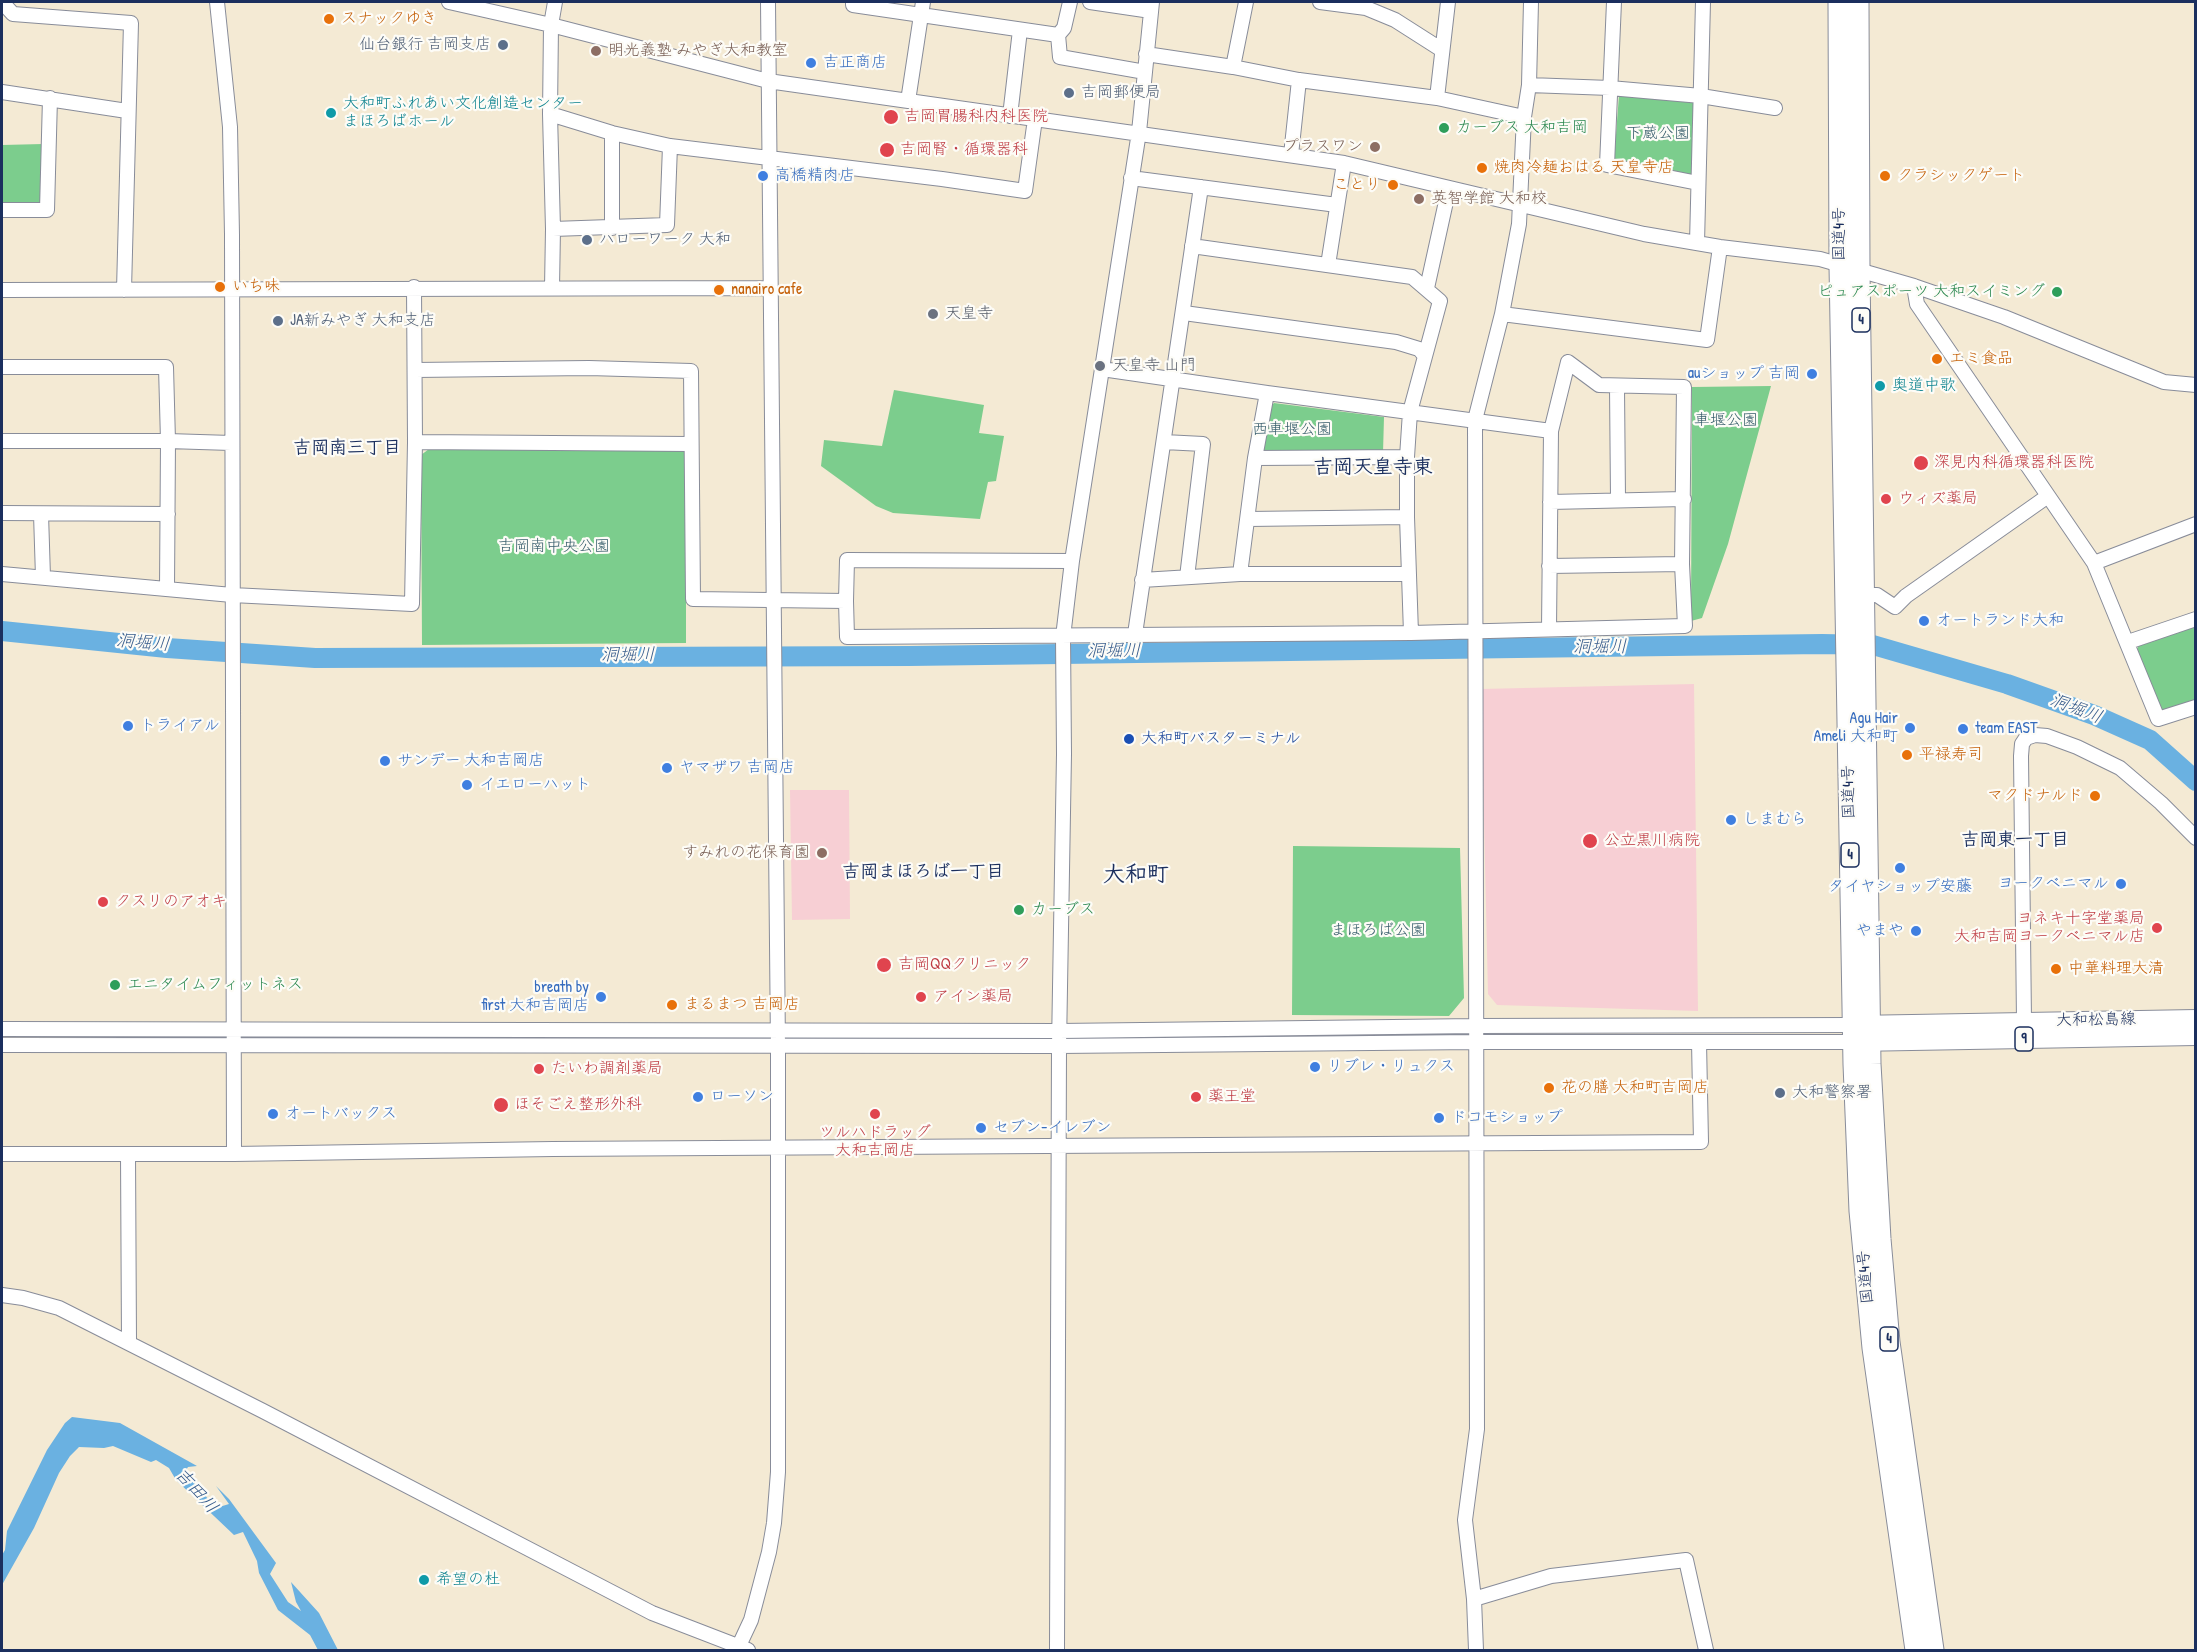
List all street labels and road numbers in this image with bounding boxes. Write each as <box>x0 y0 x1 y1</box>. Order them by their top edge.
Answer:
street label: 国道4号 <box>1830 207 1850 261</box>
road number: 4 <box>1852 308 1870 332</box>
street label: 国道4号 <box>1839 765 1859 819</box>
road number: 4 <box>1841 843 1859 867</box>
street label: 大和松島線 <box>2056 1010 2136 1030</box>
road number: 9 <box>2015 1027 2033 1051</box>
street label: 国道4号 <box>1854 1249 1878 1305</box>
road number: 4 <box>1880 1327 1898 1351</box>

